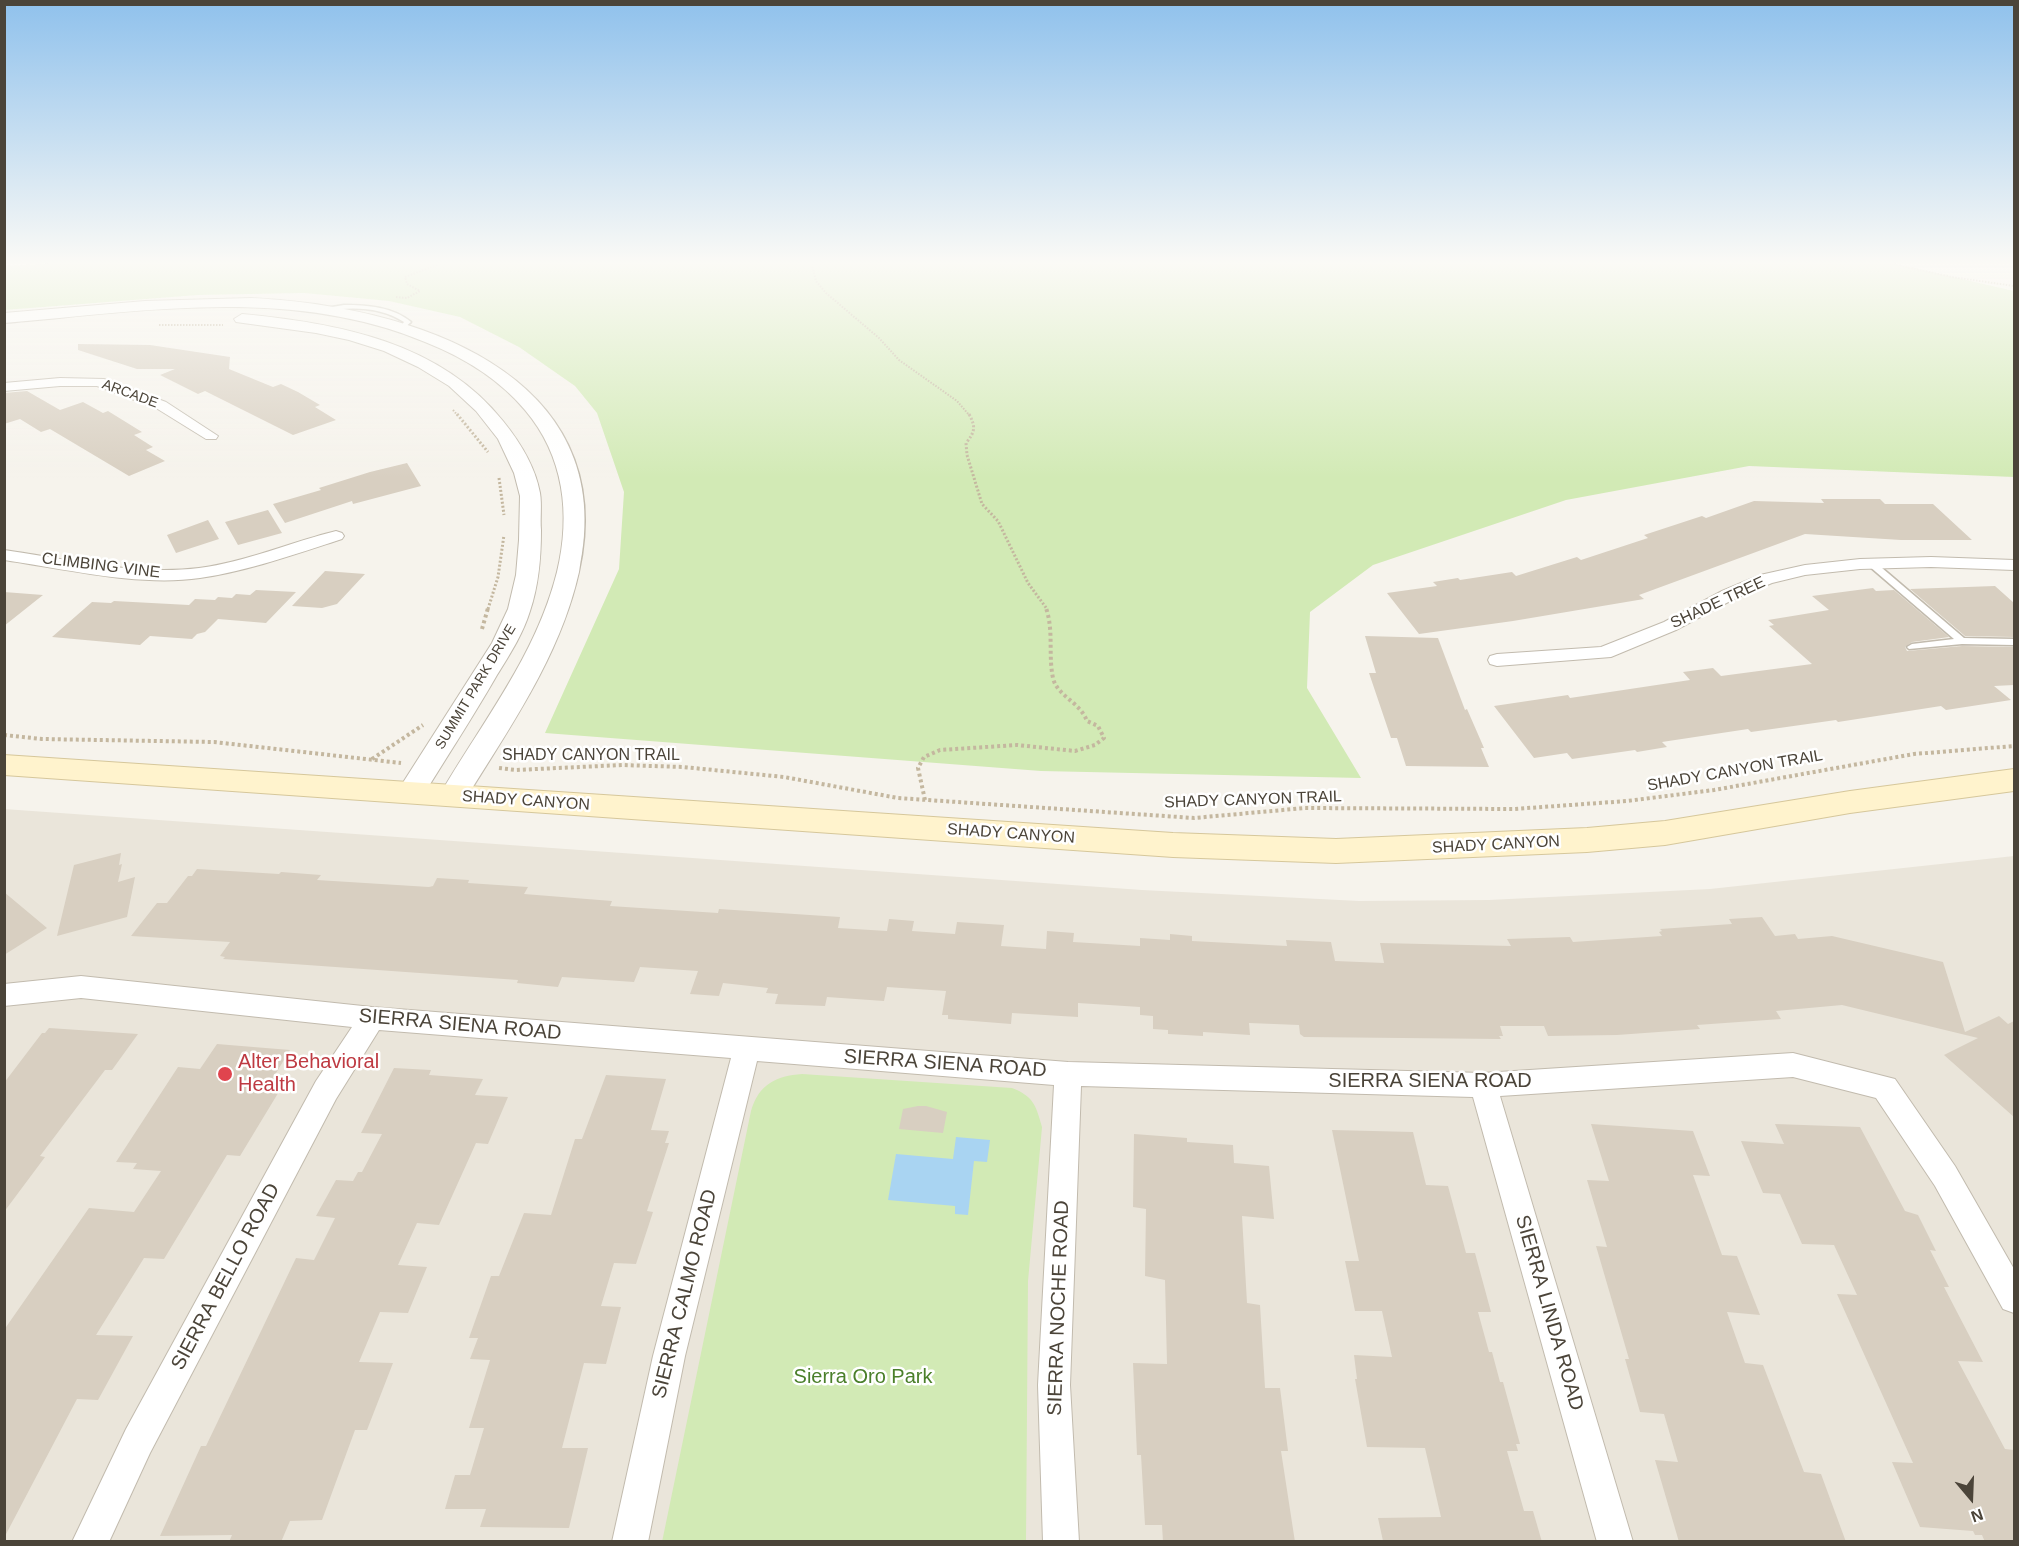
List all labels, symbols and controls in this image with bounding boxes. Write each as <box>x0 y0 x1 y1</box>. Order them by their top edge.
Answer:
street label: ARCADE <box>100 376 160 412</box>
street label: CLIMBING VINE <box>41 549 161 583</box>
street label: SHADE TREE <box>1668 573 1768 633</box>
street label: SUMMIT PARK DRIVE <box>432 621 520 753</box>
street label: SHADY CANYON TRAIL <box>502 746 680 766</box>
street label: SHADY CANYON TRAIL <box>1646 746 1824 796</box>
street label: SHADY CANYON <box>461 787 591 815</box>
street label: SHADY CANYON TRAIL <box>1164 787 1342 813</box>
street label: SHADY CANYON <box>946 820 1076 848</box>
street label: SHADY CANYON <box>1432 832 1560 858</box>
street label: SIERRA SIENA ROAD <box>358 1004 562 1046</box>
street label: SIERRA SIENA ROAD <box>843 1045 1047 1083</box>
place label: Alter Behavioral Health <box>238 1050 379 1097</box>
marker: Alter Behavioral Health <box>216 1065 234 1083</box>
street label: SIERRA SIENA ROAD <box>1328 1069 1532 1093</box>
street label: SIERRA BELLO ROAD <box>167 1180 285 1374</box>
street label: SIERRA CALMO ROAD <box>647 1187 723 1401</box>
street label: SIERRA NOCHE ROAD <box>1043 1200 1075 1416</box>
street label: SIERRA LINDA ROAD <box>1510 1212 1588 1414</box>
park label: Sierra Oro Park <box>794 1365 932 1389</box>
north arrow <box>1941 1468 2001 1528</box>
text: N <box>1969 1506 1985 1525</box>

